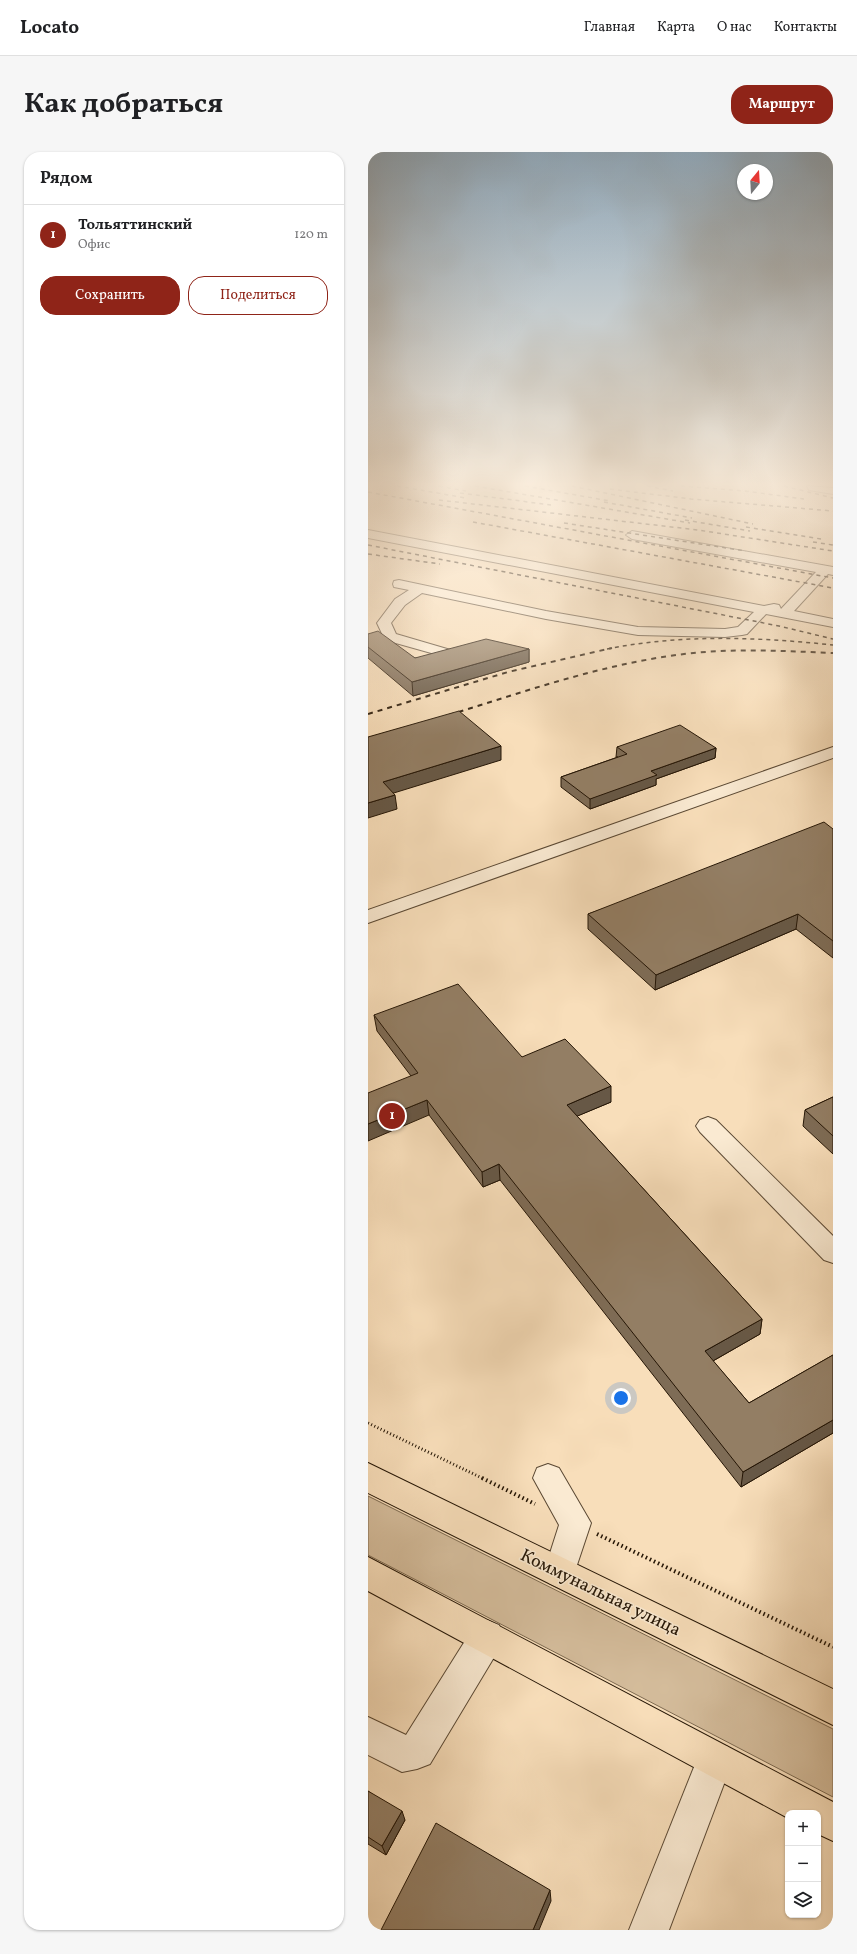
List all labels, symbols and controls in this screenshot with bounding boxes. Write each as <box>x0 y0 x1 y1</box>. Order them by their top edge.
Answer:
text: Locato <box>20 15 79 41</box>
text: Главная <box>584 18 635 37</box>
text: Карта <box>657 18 695 37</box>
text: О нас <box>717 18 752 37</box>
text: Контакты <box>774 18 837 37</box>
text: Как добраться <box>24 85 223 124</box>
button: Маршрут <box>731 85 833 124</box>
north arrow <box>737 164 773 200</box>
text: Рядом <box>40 167 93 190</box>
text: Тольяттинский <box>78 215 192 236</box>
text: 1 <box>50 226 56 244</box>
text: 120 m <box>294 226 328 244</box>
text: Офис <box>78 236 110 254</box>
button: Сохранить <box>40 276 180 315</box>
button: Поделиться <box>188 276 328 315</box>
pin: 1 <box>379 1101 405 1131</box>
your location <box>611 1388 631 1408</box>
street label: Коммунальная улица <box>516 1544 685 1643</box>
map controls <box>785 1810 821 1918</box>
button: + <box>785 1810 821 1846</box>
button: − <box>785 1846 821 1882</box>
button: layers <box>785 1882 821 1918</box>

